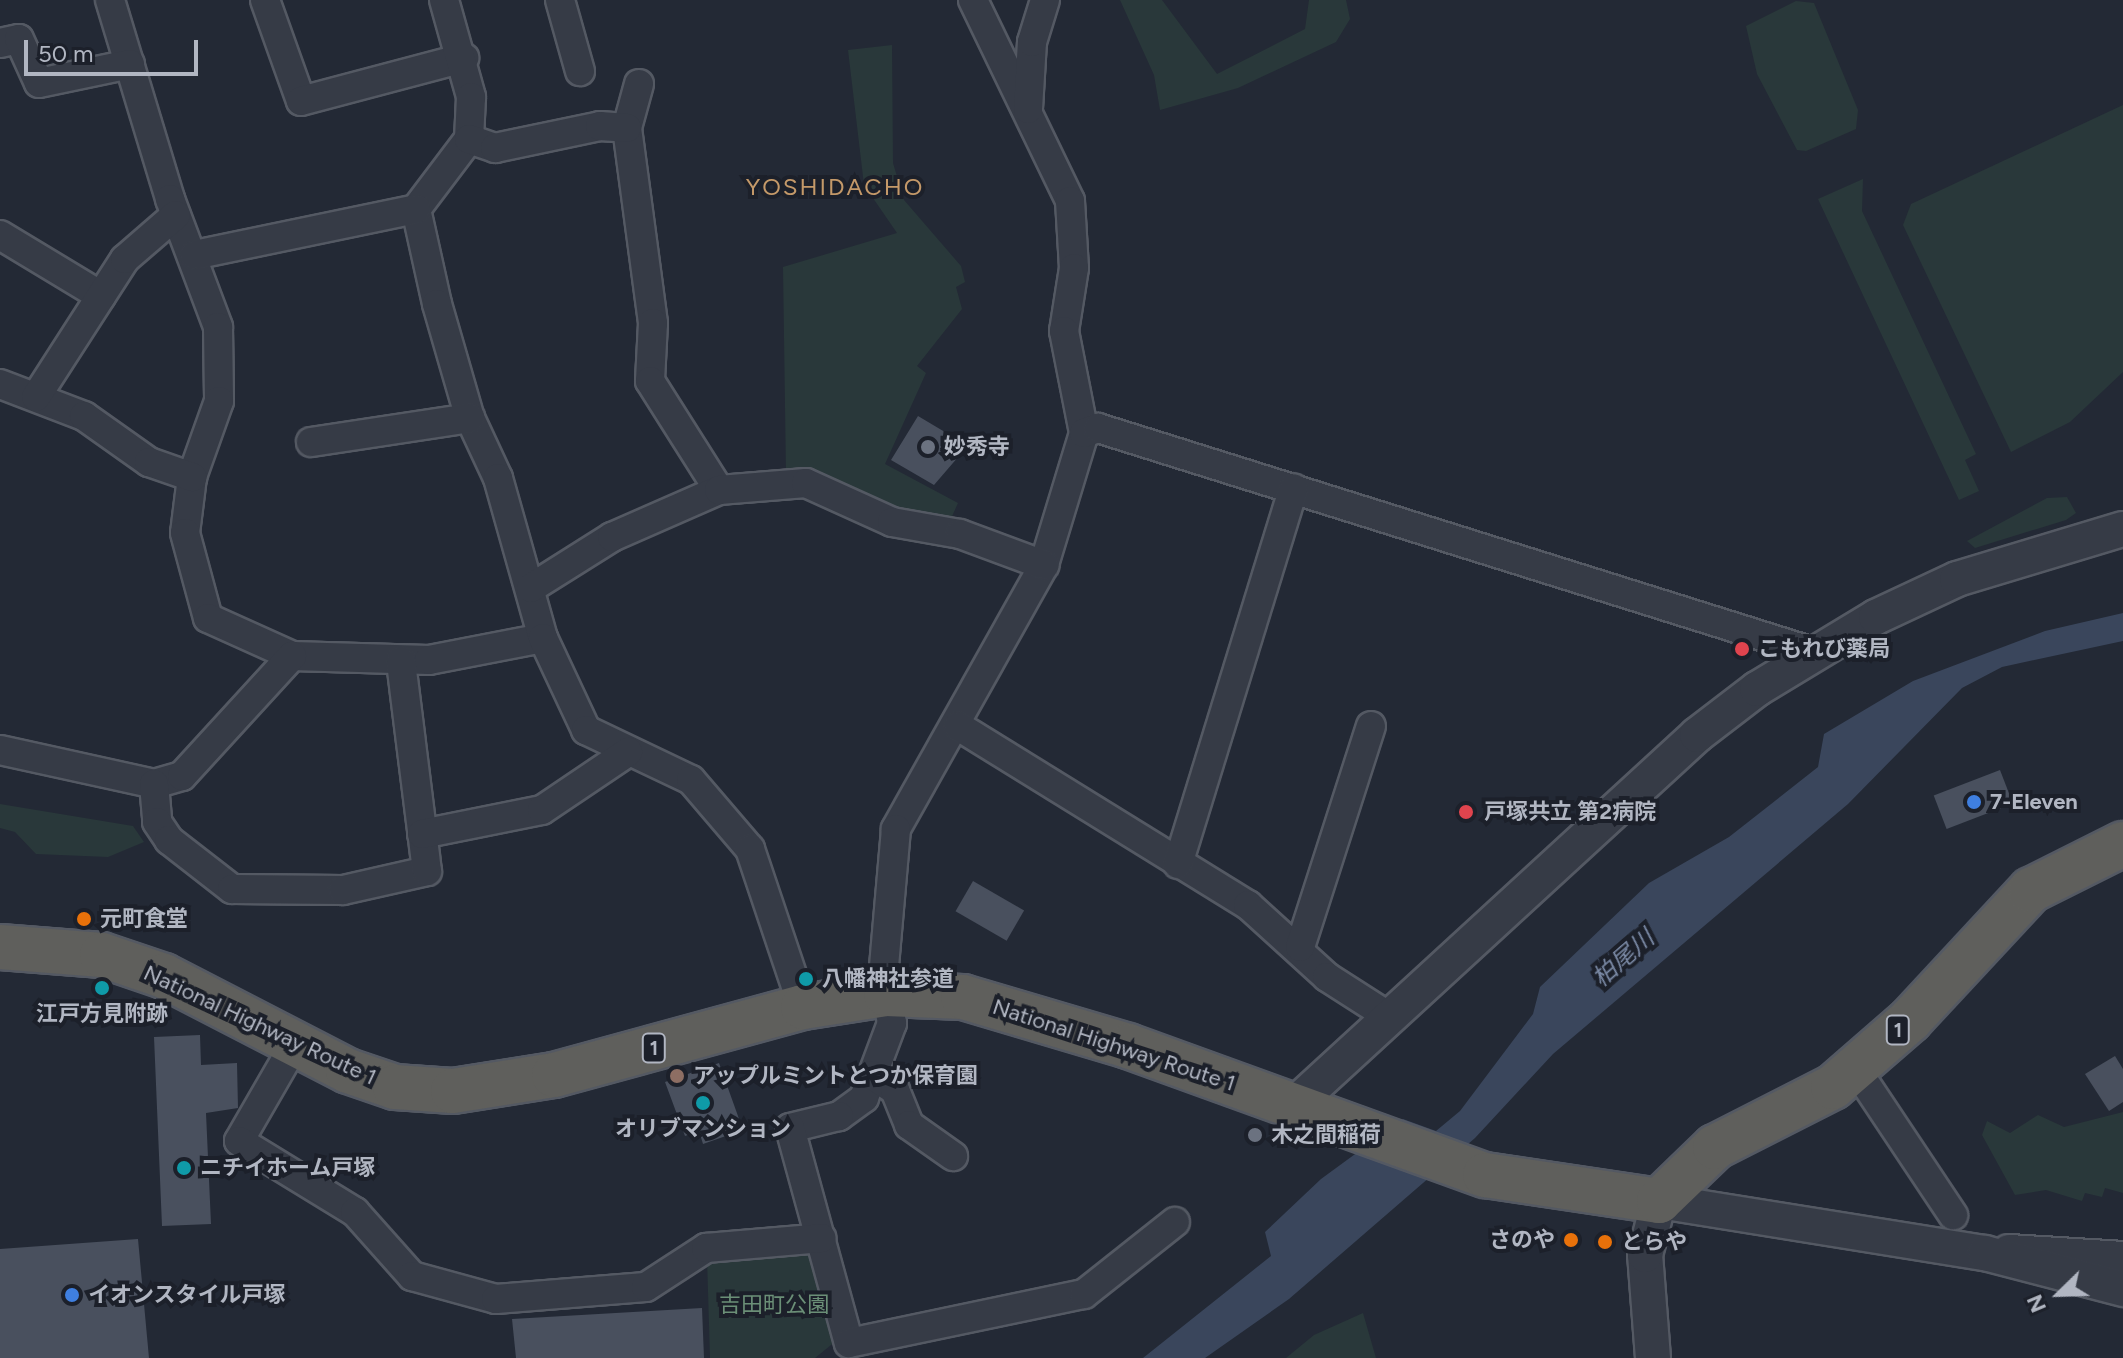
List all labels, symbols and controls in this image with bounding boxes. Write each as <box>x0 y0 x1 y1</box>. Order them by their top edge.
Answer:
scale bar <box>28 24 202 74</box>
text: 50 m <box>38 39 94 68</box>
district label: YOSHIDACHO <box>746 173 924 201</box>
place label: 妙秀寺 <box>944 434 1010 460</box>
marker: 妙秀寺 <box>919 438 937 456</box>
place label: こもれび薬局 <box>1758 636 1890 662</box>
marker: こもれび薬局 <box>1733 640 1751 658</box>
place label: 7-Eleven <box>1990 789 2078 815</box>
marker: 7-Eleven <box>1965 793 1983 811</box>
place label: 戸塚共立 第2病院 <box>1484 799 1656 825</box>
marker: 戸塚共立 第2病院 <box>1455 801 1477 823</box>
place label: 元町食堂 <box>100 906 188 932</box>
marker: 元町食堂 <box>75 910 93 928</box>
water label: 柏尾川 <box>1586 924 1660 992</box>
street label: National Highway Route 1 <box>140 959 380 1091</box>
place label: 八幡神社参道 <box>822 966 954 992</box>
marker: 八幡神社参道 <box>797 970 815 988</box>
marker: 江戸方見附跡 <box>93 979 111 997</box>
street label: National Highway Route 1 <box>989 993 1239 1097</box>
place label: 江戸方見附跡 <box>36 1001 168 1027</box>
road number: 1 <box>1884 1014 1912 1046</box>
road number: 1 <box>640 1032 668 1064</box>
place label: アップルミントとつか保育園 <box>693 1063 979 1089</box>
marker: アップルミントとつか保育園 <box>668 1067 686 1085</box>
marker: オリブマンション <box>694 1094 712 1112</box>
place label: オリブマンション <box>615 1116 791 1142</box>
place label: 木之間稲荷 <box>1271 1122 1381 1148</box>
marker: 木之間稲荷 <box>1246 1126 1264 1144</box>
place label: ニチイホーム戸塚 <box>200 1155 376 1181</box>
marker: ニチイホーム戸塚 <box>175 1159 193 1177</box>
place label: さのや <box>1489 1227 1555 1253</box>
place label: とらや <box>1621 1229 1687 1255</box>
marker: さのや <box>1562 1231 1580 1249</box>
marker: とらや <box>1596 1233 1614 1251</box>
north arrow <box>2019 1254 2099 1334</box>
place label: イオンスタイル戸塚 <box>88 1282 286 1308</box>
marker: イオンスタイル戸塚 <box>63 1286 81 1304</box>
text: N <box>2021 1290 2052 1317</box>
park label: 吉田町公園 <box>719 1292 829 1318</box>

